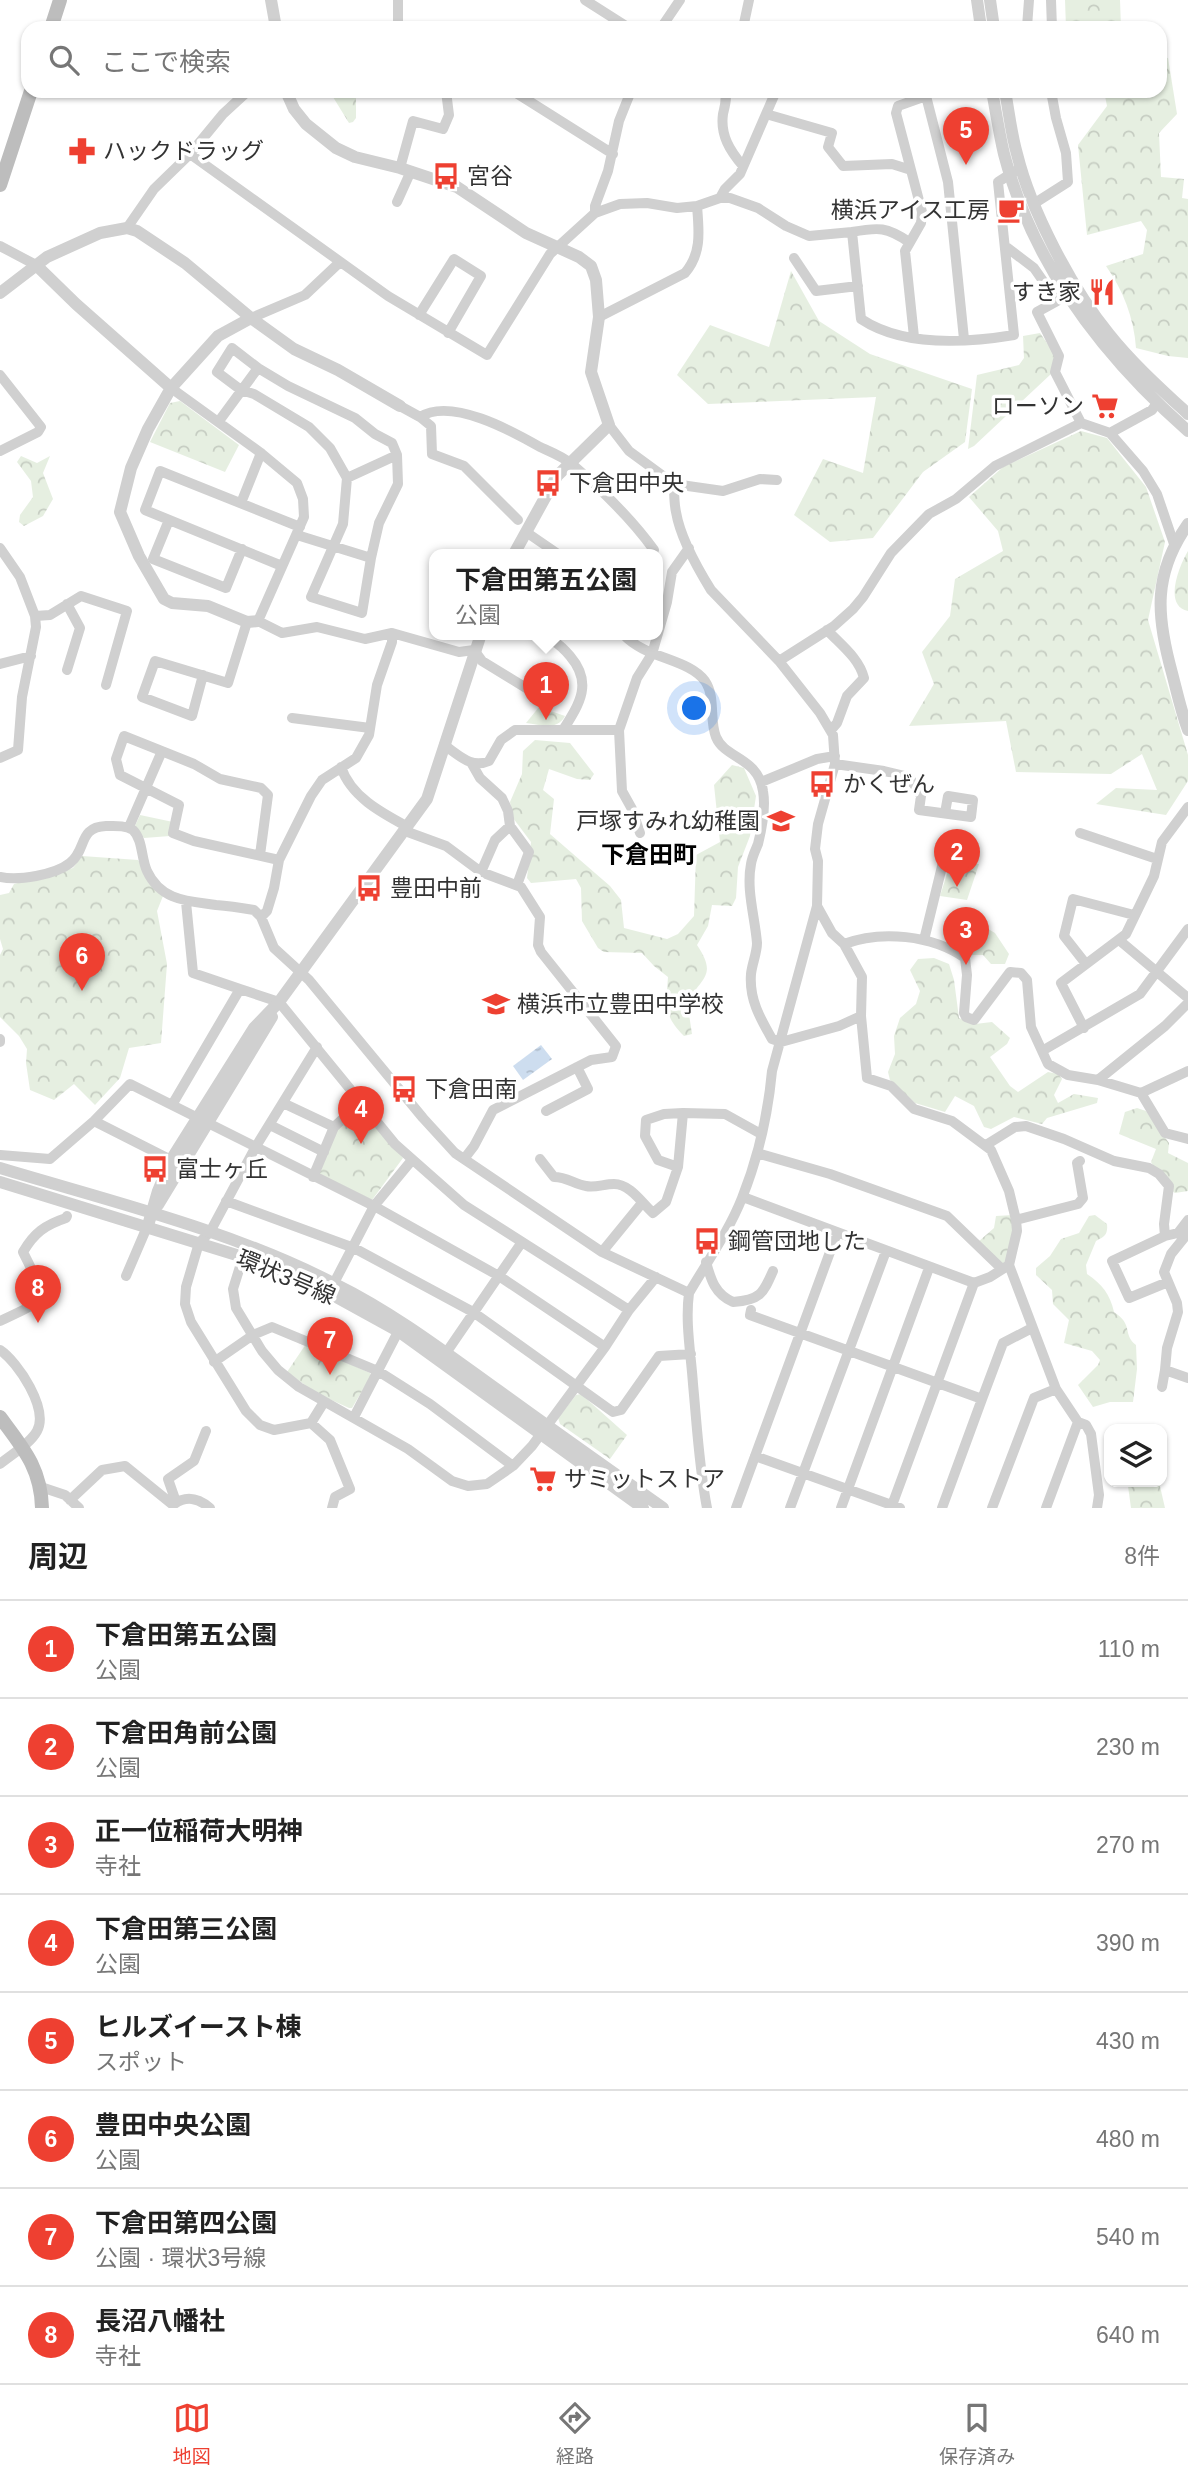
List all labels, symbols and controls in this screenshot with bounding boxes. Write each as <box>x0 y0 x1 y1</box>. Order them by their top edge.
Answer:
search box <box>21 21 1167 98</box>
icon: search <box>45 41 83 79</box>
text: ここで検索 <box>101 47 231 77</box>
pin: 5 <box>943 107 989 165</box>
pharmacy icon: ハックドラッグ <box>67 136 97 166</box>
place label: ハックドラッグ <box>103 138 264 164</box>
bus stop icon: 宮谷 <box>431 161 461 191</box>
place label: 宮谷 <box>467 163 513 189</box>
cafe icon: 横浜アイス工房 <box>996 195 1026 225</box>
place label: 横浜アイス工房 <box>831 197 990 223</box>
restaurant icon: すき家 <box>1087 277 1117 307</box>
place label: すき家 <box>1012 279 1081 305</box>
supermarket icon: ローソン <box>1090 391 1120 421</box>
place label: ローソン <box>992 393 1084 419</box>
bus stop icon: 下倉田中央 <box>533 468 563 498</box>
place label: 下倉田中央 <box>569 470 684 496</box>
popup <box>429 549 663 640</box>
text: 下倉田第五公園 <box>455 565 637 595</box>
text: 公園 <box>455 602 501 628</box>
pin: 1 <box>523 662 569 720</box>
your location <box>677 691 711 725</box>
bus stop icon: かくぜん <box>807 769 837 799</box>
place label: かくぜん <box>843 771 935 797</box>
school or university icon: 戸塚すみれ幼稚園 <box>766 806 796 836</box>
place label: 戸塚すみれ幼稚園 <box>576 808 760 834</box>
pin: 2 <box>934 829 980 887</box>
district label: 下倉田町 <box>601 841 697 868</box>
bus stop icon: 豊田中前 <box>354 873 384 903</box>
place label: 豊田中前 <box>390 875 482 901</box>
pin: 3 <box>943 907 989 965</box>
pin: 6 <box>59 933 105 991</box>
school or university icon: 横浜市立豊田中学校 <box>481 989 511 1019</box>
place label: 横浜市立豊田中学校 <box>517 991 724 1017</box>
bus stop icon: 下倉田南 <box>389 1074 419 1104</box>
place label: 下倉田南 <box>425 1076 517 1102</box>
pin: 4 <box>338 1086 384 1144</box>
bus stop icon: 富士ヶ丘 <box>140 1154 170 1184</box>
place label: 富士ヶ丘 <box>176 1156 268 1182</box>
bus stop icon: 鋼管団地した <box>692 1226 722 1256</box>
place label: 鋼管団地した <box>728 1228 866 1254</box>
street label: 環状3号線 <box>233 1245 339 1309</box>
pin: 8 <box>15 1265 61 1323</box>
pin: 7 <box>307 1317 353 1375</box>
map controls <box>1104 1424 1167 1487</box>
button: layers <box>1104 1424 1167 1487</box>
supermarket icon: サミットストア <box>528 1464 558 1494</box>
place label: サミットストア <box>564 1466 725 1492</box>
text: 周辺 <box>28 1540 88 1573</box>
text: 8件 <box>1124 1543 1160 1569</box>
text: 下倉田第五公園 <box>95 1620 277 1650</box>
text: 1 <box>45 1636 57 1662</box>
text: 110 m <box>1098 1636 1160 1662</box>
text: 公園 <box>95 1657 141 1683</box>
text: 下倉田角前公園 <box>95 1718 277 1748</box>
text: 2 <box>45 1734 57 1760</box>
text: 230 m <box>1096 1734 1160 1760</box>
text: 公園 <box>95 1755 141 1781</box>
text: 正一位稲荷大明神 <box>95 1816 303 1846</box>
text: 3 <box>45 1832 57 1858</box>
text: 270 m <box>1096 1832 1160 1858</box>
text: 寺社 <box>95 1853 141 1879</box>
text: 下倉田第三公園 <box>95 1914 277 1944</box>
text: 4 <box>45 1930 57 1956</box>
text: 390 m <box>1096 1930 1160 1956</box>
text: 公園 <box>95 1951 141 1977</box>
text: ヒルズイースト棟 <box>95 2012 302 2042</box>
text: 5 <box>45 2028 57 2054</box>
text: 430 m <box>1096 2028 1160 2054</box>
text: スポット <box>95 2049 187 2075</box>
text: 豊田中央公園 <box>95 2110 251 2140</box>
text: 6 <box>45 2126 57 2152</box>
text: 480 m <box>1096 2126 1160 2152</box>
text: 公園 <box>95 2147 141 2173</box>
text: 下倉田第四公園 <box>95 2208 277 2238</box>
text: 7 <box>45 2224 57 2250</box>
text: 540 m <box>1096 2224 1160 2250</box>
text: 公園 · 環状3号線 <box>95 2245 266 2271</box>
text: 長沼八幡社 <box>95 2306 225 2336</box>
text: 8 <box>45 2322 57 2348</box>
text: 640 m <box>1096 2322 1160 2348</box>
text: 寺社 <box>95 2343 141 2369</box>
tab: 地図 <box>173 2399 211 2468</box>
tab: 経路 <box>556 2399 594 2468</box>
tab: 保存済み <box>939 2399 1015 2468</box>

